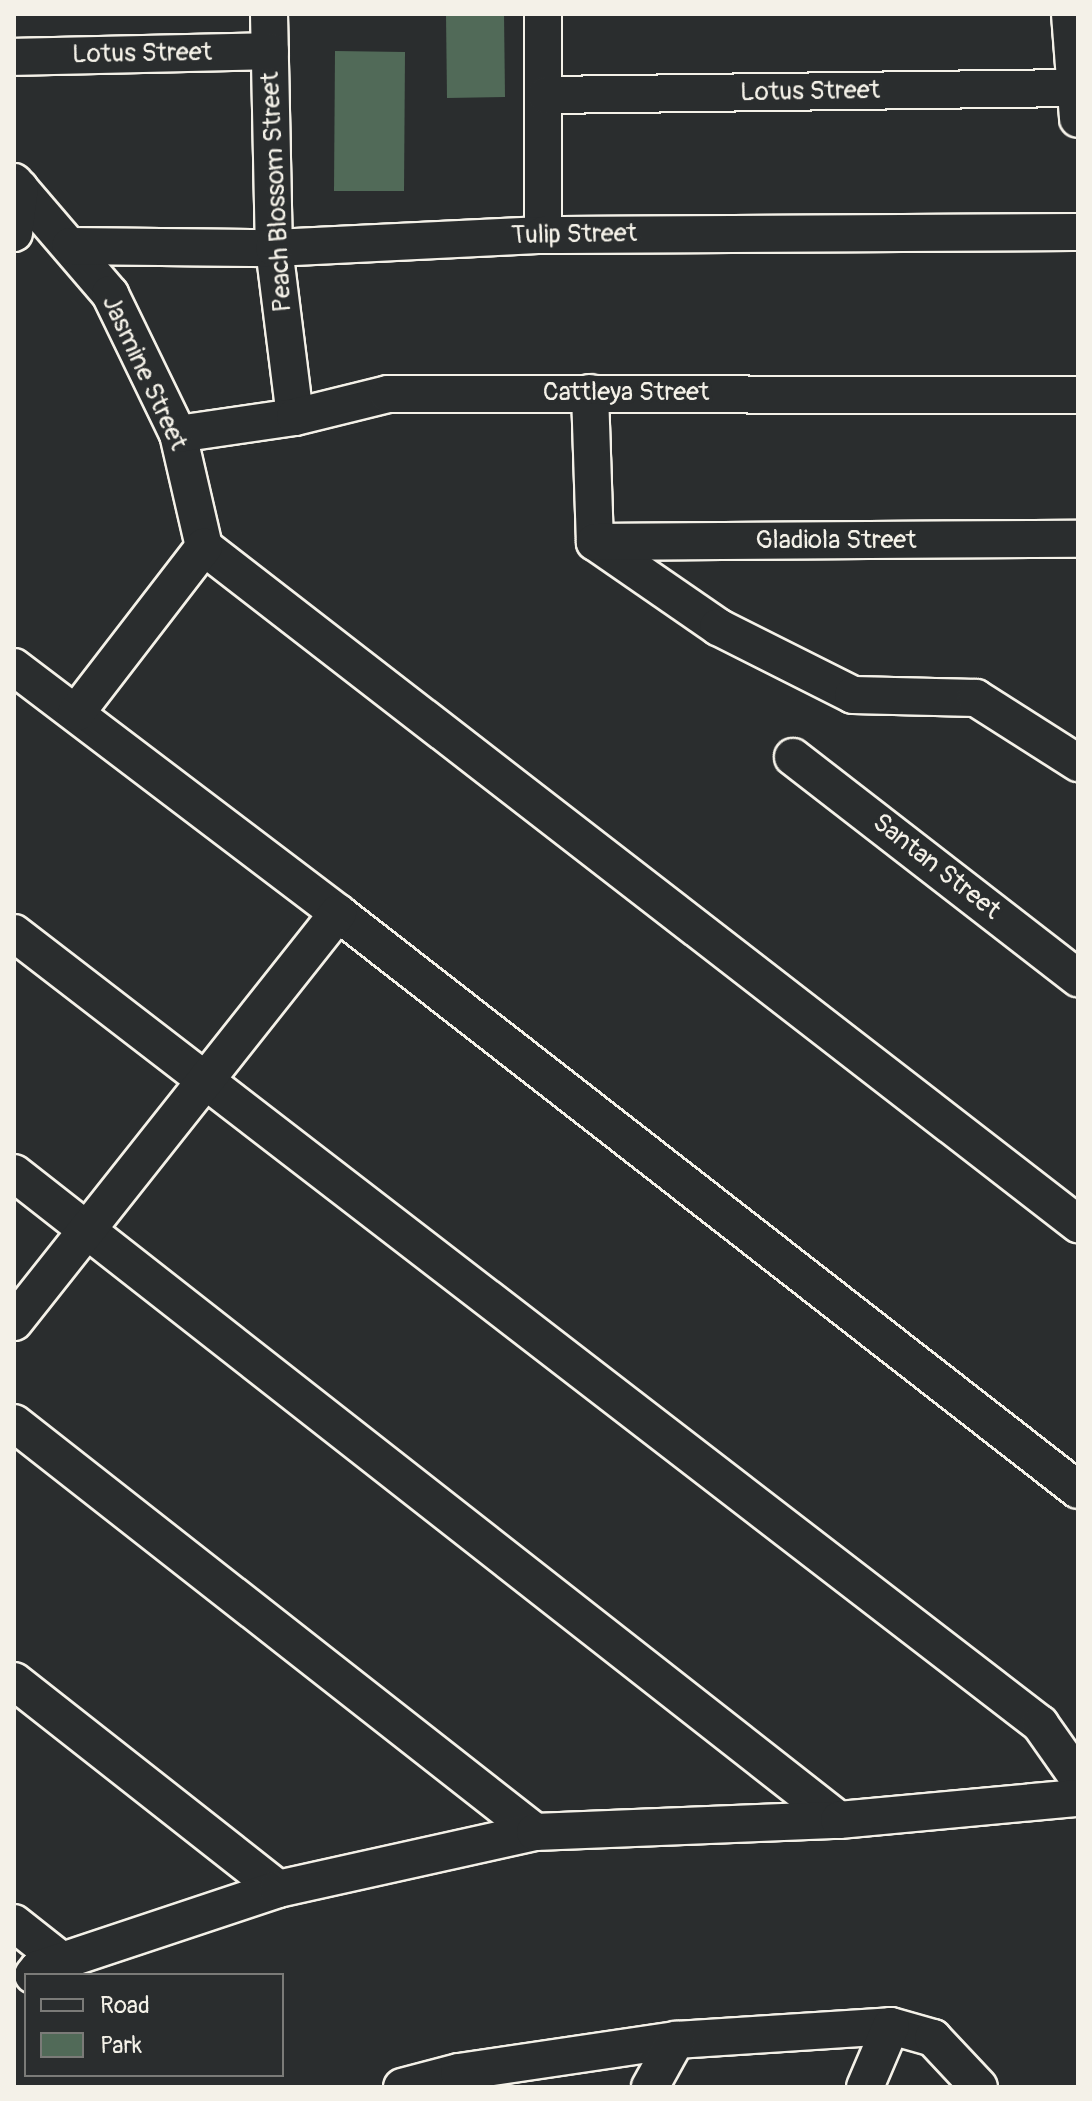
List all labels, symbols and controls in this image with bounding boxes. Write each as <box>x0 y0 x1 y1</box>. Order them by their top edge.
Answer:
street label: Lotus Street <box>72 37 212 71</box>
street label: Peach Blossom Street <box>255 71 299 313</box>
street label: Lotus Street <box>740 75 880 109</box>
street label: Tulip Street <box>511 218 637 252</box>
street label: Jasmine Street <box>95 291 193 455</box>
street label: Cattleya Street <box>543 377 709 409</box>
street label: Gladiola Street <box>755 525 917 557</box>
street label: Santan Street <box>866 807 1006 927</box>
legend <box>24 1973 284 2077</box>
text: Road <box>100 1991 150 2020</box>
text: Park <box>100 2031 142 2060</box>

